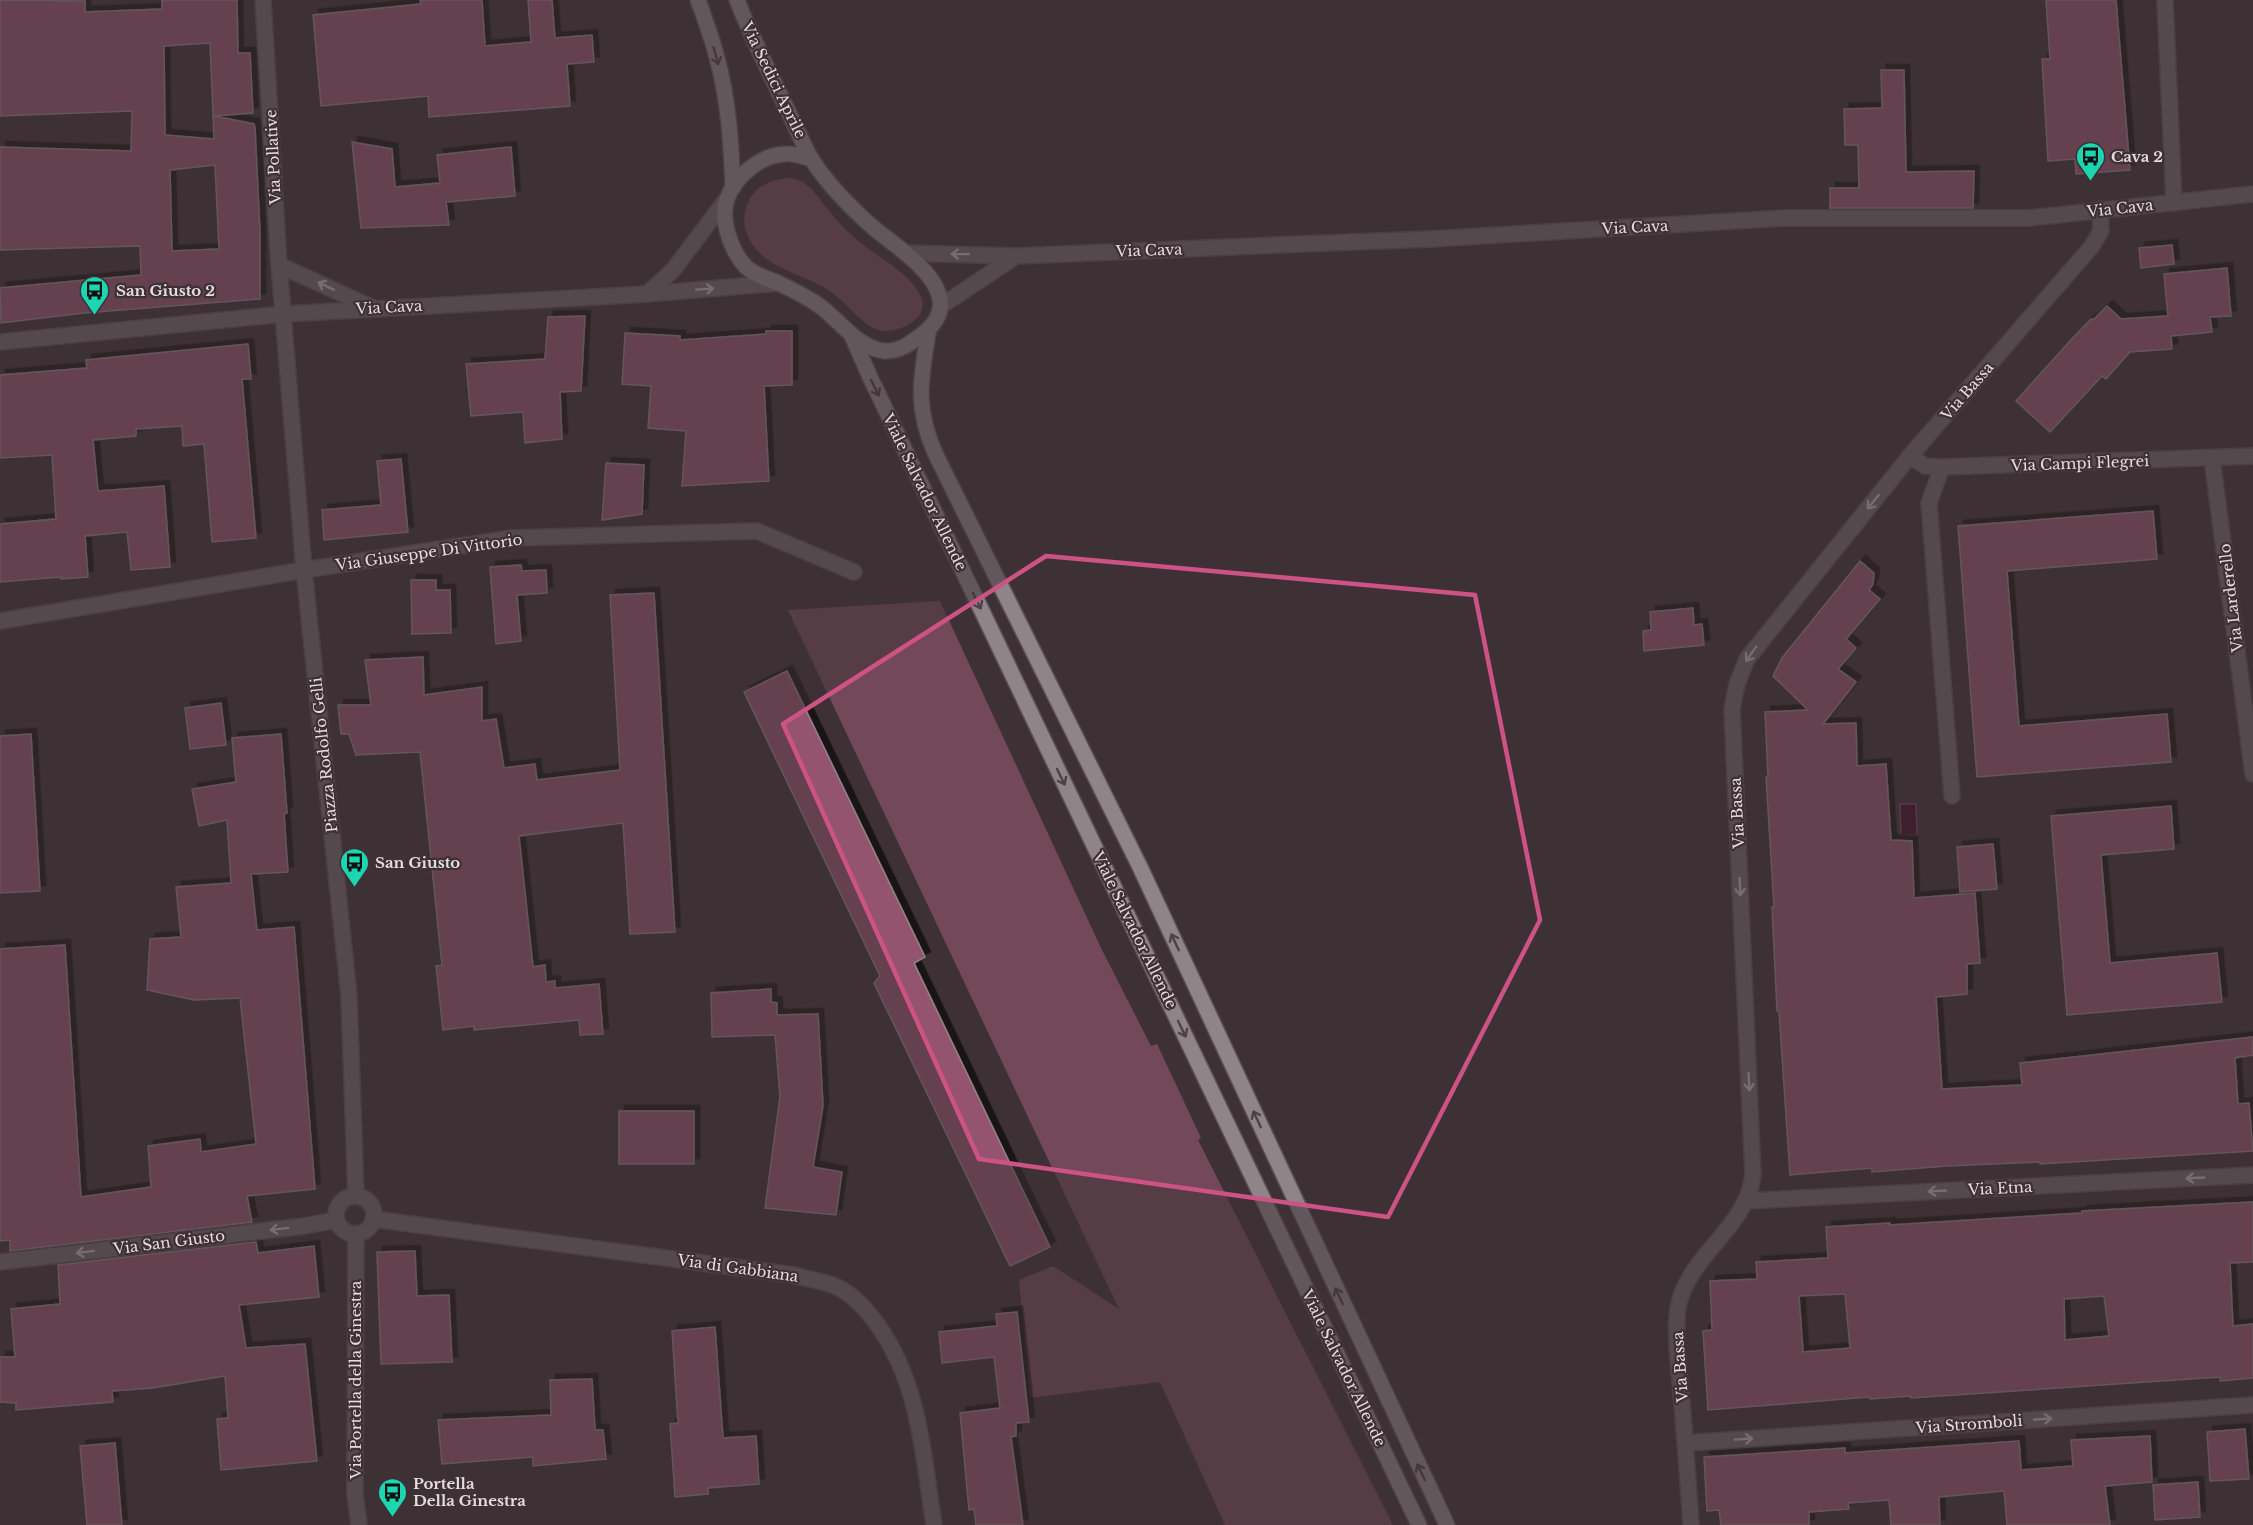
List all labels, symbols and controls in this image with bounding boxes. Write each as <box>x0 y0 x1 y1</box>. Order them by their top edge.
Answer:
street label: Via Sedici Aprile <box>737 18 810 141</box>
one-way arrow <box>711 46 722 65</box>
street label: Via Pollative <box>261 109 285 206</box>
bus stop icon: Cava 2 <box>2074 140 2106 182</box>
place label: Cava 2 <box>2111 147 2163 166</box>
street label: Via Cava <box>2085 195 2155 221</box>
street label: Via Cava <box>1600 216 1669 238</box>
street label: Via Cava <box>1114 239 1183 261</box>
one-way arrow <box>951 248 971 260</box>
bus stop icon: San Giusto 2 <box>79 274 111 316</box>
one-way arrow <box>318 280 336 291</box>
place label: San Giusto 2 <box>116 281 215 300</box>
one-way arrow <box>694 283 714 294</box>
street label: Via Cava <box>354 296 423 318</box>
street label: Via Bassa <box>1936 357 1998 425</box>
one-way arrow <box>869 378 881 396</box>
street label: Viale Salvador Allende <box>878 410 971 574</box>
street label: Via Campi Flegrei <box>2009 451 2150 475</box>
one-way arrow <box>1866 494 1879 510</box>
street label: Via Giuseppe Di Vittorio <box>334 529 524 575</box>
street label: Via Larderello <box>2215 542 2247 654</box>
one-way arrow <box>972 592 984 610</box>
one-way arrow <box>1745 646 1757 662</box>
street label: Piazza Rodolfo Gelli <box>306 677 342 833</box>
one-way arrow <box>1056 768 1068 786</box>
street label: Via Bassa <box>1726 776 1748 850</box>
bus stop icon: San Giusto <box>338 846 370 888</box>
street label: Viale Salvador Allende <box>1088 848 1181 1012</box>
place label: San Giusto <box>375 853 460 872</box>
one-way arrow <box>1735 877 1746 897</box>
one-way arrow <box>1168 933 1179 951</box>
one-way arrow <box>1176 1019 1188 1037</box>
one-way arrow <box>1743 1071 1754 1091</box>
one-way arrow <box>1250 1110 1262 1128</box>
one-way arrow <box>2185 1173 2205 1184</box>
street label: Via Etna <box>1966 1177 2033 1199</box>
one-way arrow <box>1927 1186 1947 1197</box>
one-way arrow <box>269 1224 289 1235</box>
street label: Via San Giusto <box>111 1226 226 1258</box>
one-way arrow <box>76 1247 96 1258</box>
street label: Via di Gabbiana <box>675 1250 800 1286</box>
street label: Via Portella della Ginestra <box>346 1280 365 1480</box>
street label: Viale Salvador Allende <box>1297 1286 1390 1450</box>
one-way arrow <box>1333 1287 1344 1305</box>
street label: Via Bassa <box>1668 1330 1692 1404</box>
street label: Via Stromboli <box>1914 1411 2023 1437</box>
one-way arrow <box>2033 1413 2053 1424</box>
one-way arrow <box>1733 1433 1753 1444</box>
one-way arrow <box>1415 1464 1427 1482</box>
place label: Portella Della Ginestra <box>413 1474 526 1510</box>
bus stop icon: Portella Della Ginestra <box>376 1476 408 1518</box>

